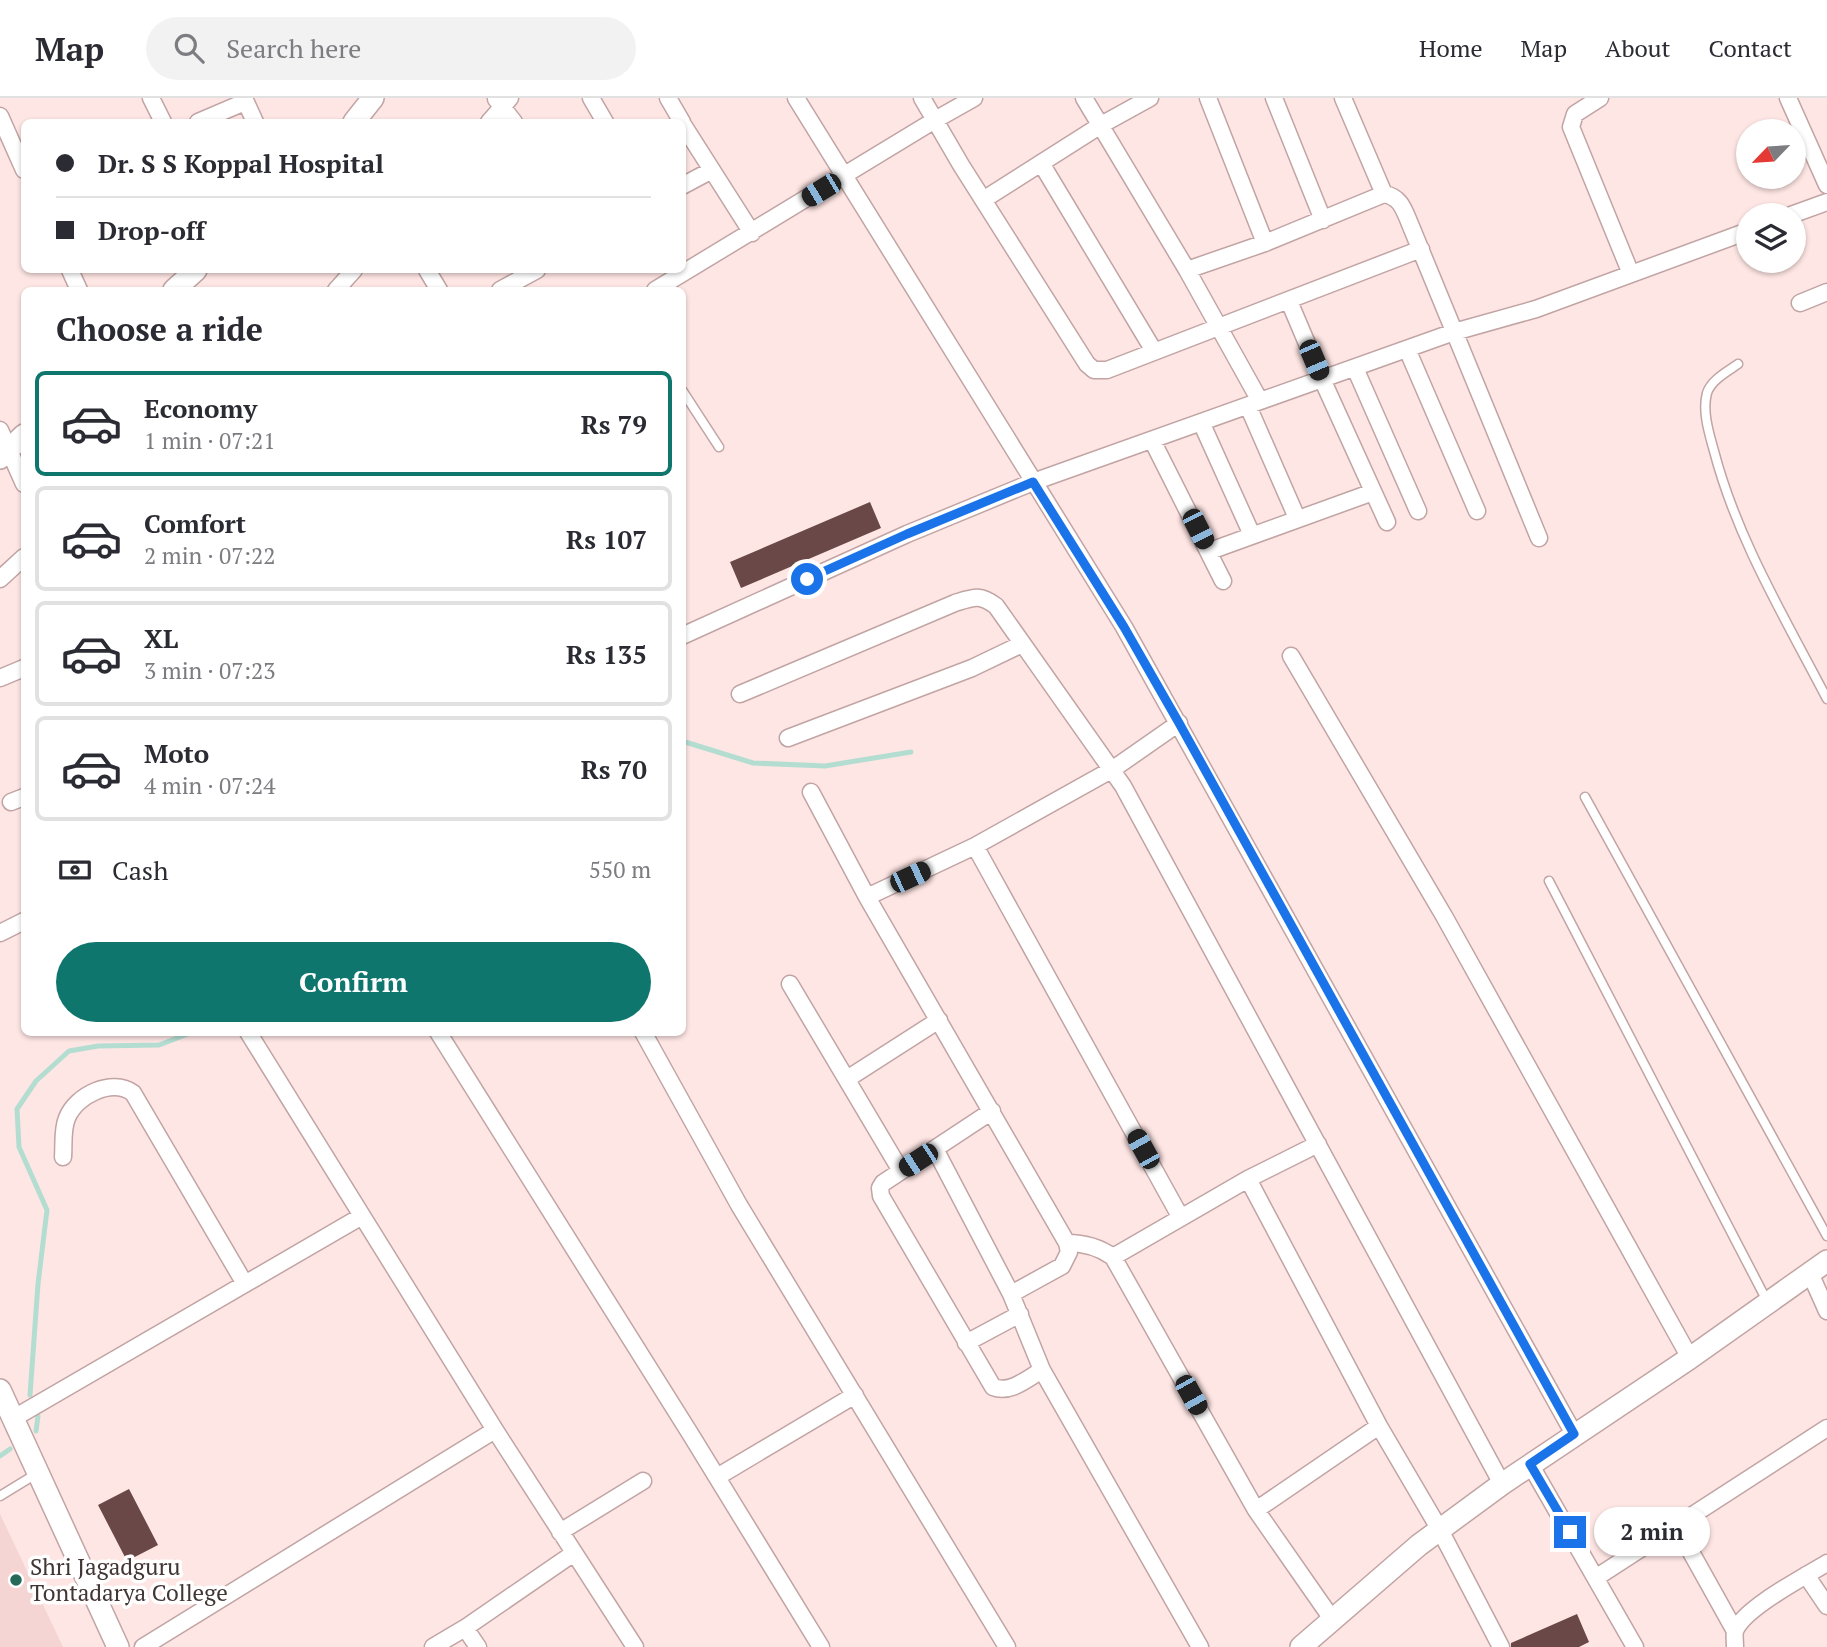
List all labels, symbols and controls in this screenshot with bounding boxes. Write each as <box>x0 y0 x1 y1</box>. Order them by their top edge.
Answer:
search box <box>146 17 636 80</box>
text: Map <box>35 27 104 70</box>
icon: search <box>170 29 208 67</box>
text: Search here <box>226 31 361 65</box>
text: Home <box>1419 32 1483 64</box>
text: Map <box>1521 32 1567 64</box>
text: About <box>1605 32 1671 64</box>
text: Contact <box>1709 32 1792 64</box>
north arrow <box>1736 119 1806 189</box>
map controls <box>1736 119 1806 273</box>
text: Dr. S S Koppal Hospital <box>98 146 384 180</box>
car <box>798 170 845 210</box>
button: layers <box>1736 203 1806 273</box>
text: Drop-off <box>98 213 205 247</box>
text: Choose a ride <box>56 308 263 350</box>
car <box>1297 337 1332 383</box>
text: Economy <box>144 391 257 425</box>
icon: car <box>60 392 123 455</box>
text: Rs 79 <box>581 407 647 441</box>
text: 1 min · 07:21 <box>144 425 276 456</box>
text: Comfort <box>144 506 246 540</box>
car <box>1180 506 1217 552</box>
icon: car <box>60 507 123 570</box>
text: Rs 107 <box>566 522 647 556</box>
text: 2 min · 07:22 <box>144 540 276 571</box>
route start <box>791 563 823 595</box>
text: XL <box>144 621 178 655</box>
icon: car <box>60 622 123 685</box>
text: Rs 135 <box>566 637 647 671</box>
text: 3 min · 07:23 <box>144 655 276 686</box>
text: Moto <box>144 736 209 770</box>
icon: car <box>60 737 123 800</box>
text: Rs 70 <box>581 752 647 786</box>
text: 4 min · 07:24 <box>144 770 276 801</box>
icon: cash <box>56 851 94 889</box>
text: Cash <box>112 853 168 887</box>
text: 550 m <box>589 854 651 885</box>
car <box>887 859 934 895</box>
button: Confirm <box>56 942 651 1022</box>
car <box>1124 1126 1163 1172</box>
car <box>895 1140 942 1180</box>
car <box>1172 1372 1211 1418</box>
callout: 2 min <box>1594 1508 1710 1556</box>
route end <box>1554 1516 1586 1548</box>
text: 2 min <box>1621 1516 1683 1547</box>
place label: Shri Jagadguru Tontadarya College <box>30 1551 228 1608</box>
marker: Shri Jagadguru Tontadarya College <box>8 1572 24 1588</box>

